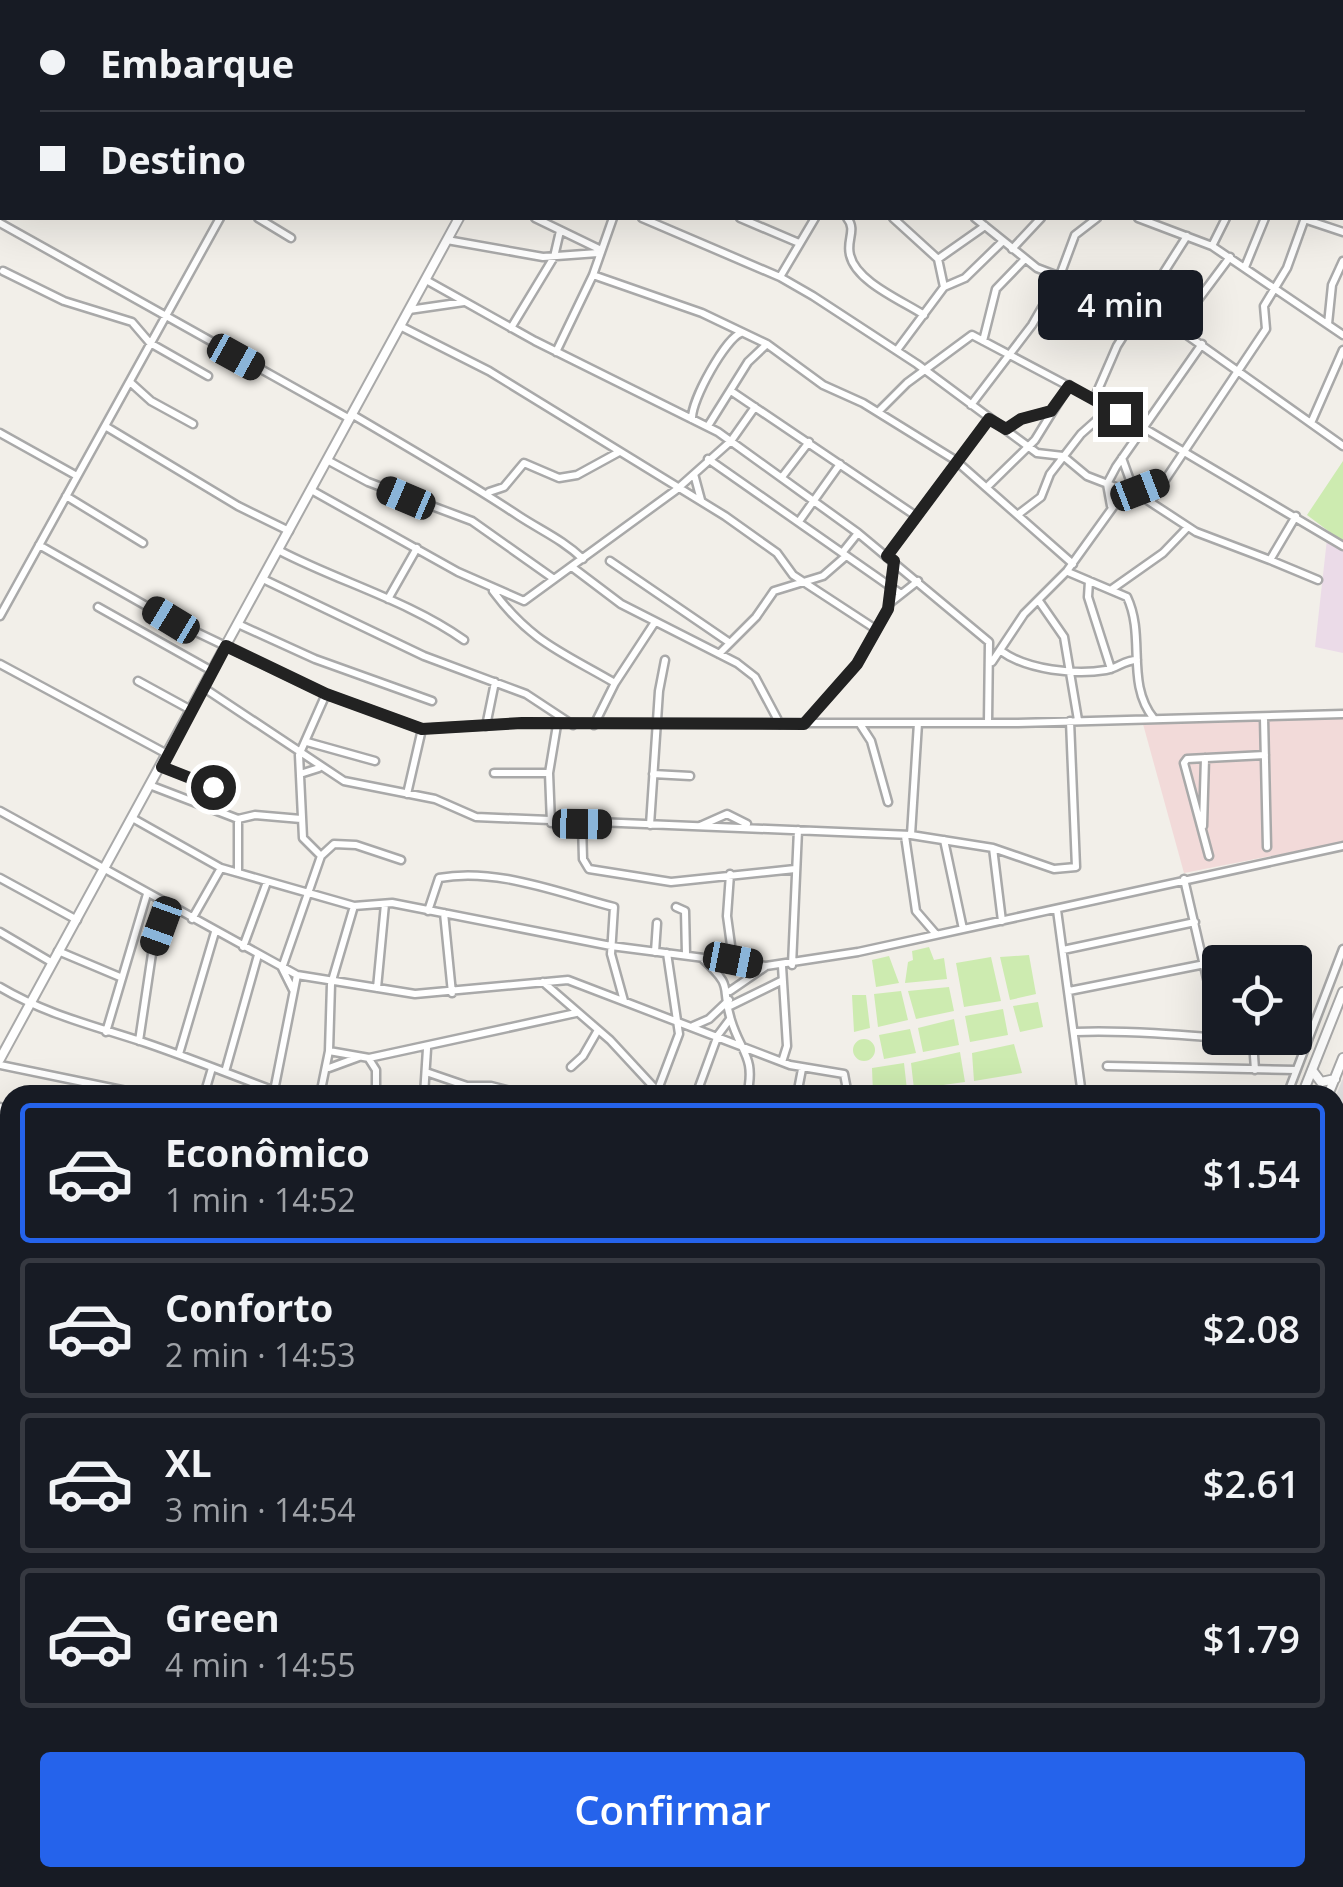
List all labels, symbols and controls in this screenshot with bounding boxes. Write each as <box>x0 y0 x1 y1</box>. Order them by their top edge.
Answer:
text: Embarque <box>100 37 294 89</box>
text: Destino <box>100 133 246 185</box>
callout: 4 min <box>1038 269 1202 339</box>
text: 4 min <box>1077 283 1164 326</box>
car <box>202 329 270 385</box>
route end <box>1098 392 1143 437</box>
car <box>1107 465 1173 515</box>
car <box>373 472 439 524</box>
car <box>138 592 204 648</box>
route start <box>191 765 236 810</box>
car <box>552 808 612 840</box>
car <box>137 893 185 959</box>
car <box>701 940 765 980</box>
map controls <box>1202 945 1312 1055</box>
button: locate <box>1202 945 1312 1055</box>
text: Econômico <box>165 1126 370 1178</box>
icon: car <box>45 1128 135 1218</box>
text: $1.54 <box>1203 1147 1300 1199</box>
text: 1 min · 14:52 <box>165 1178 356 1221</box>
text: Conforto <box>165 1281 333 1333</box>
icon: car <box>45 1283 135 1373</box>
text: $2.08 <box>1203 1302 1300 1354</box>
text: 2 min · 14:53 <box>165 1333 356 1376</box>
text: XL <box>165 1436 212 1488</box>
icon: car <box>45 1438 135 1528</box>
text: $2.61 <box>1203 1457 1300 1509</box>
text: 3 min · 14:54 <box>165 1488 356 1531</box>
text: Green <box>165 1591 280 1643</box>
icon: car <box>45 1593 135 1683</box>
text: $1.79 <box>1203 1612 1300 1664</box>
text: 4 min · 14:55 <box>165 1643 356 1686</box>
button: Confirmar <box>40 1752 1305 1867</box>

